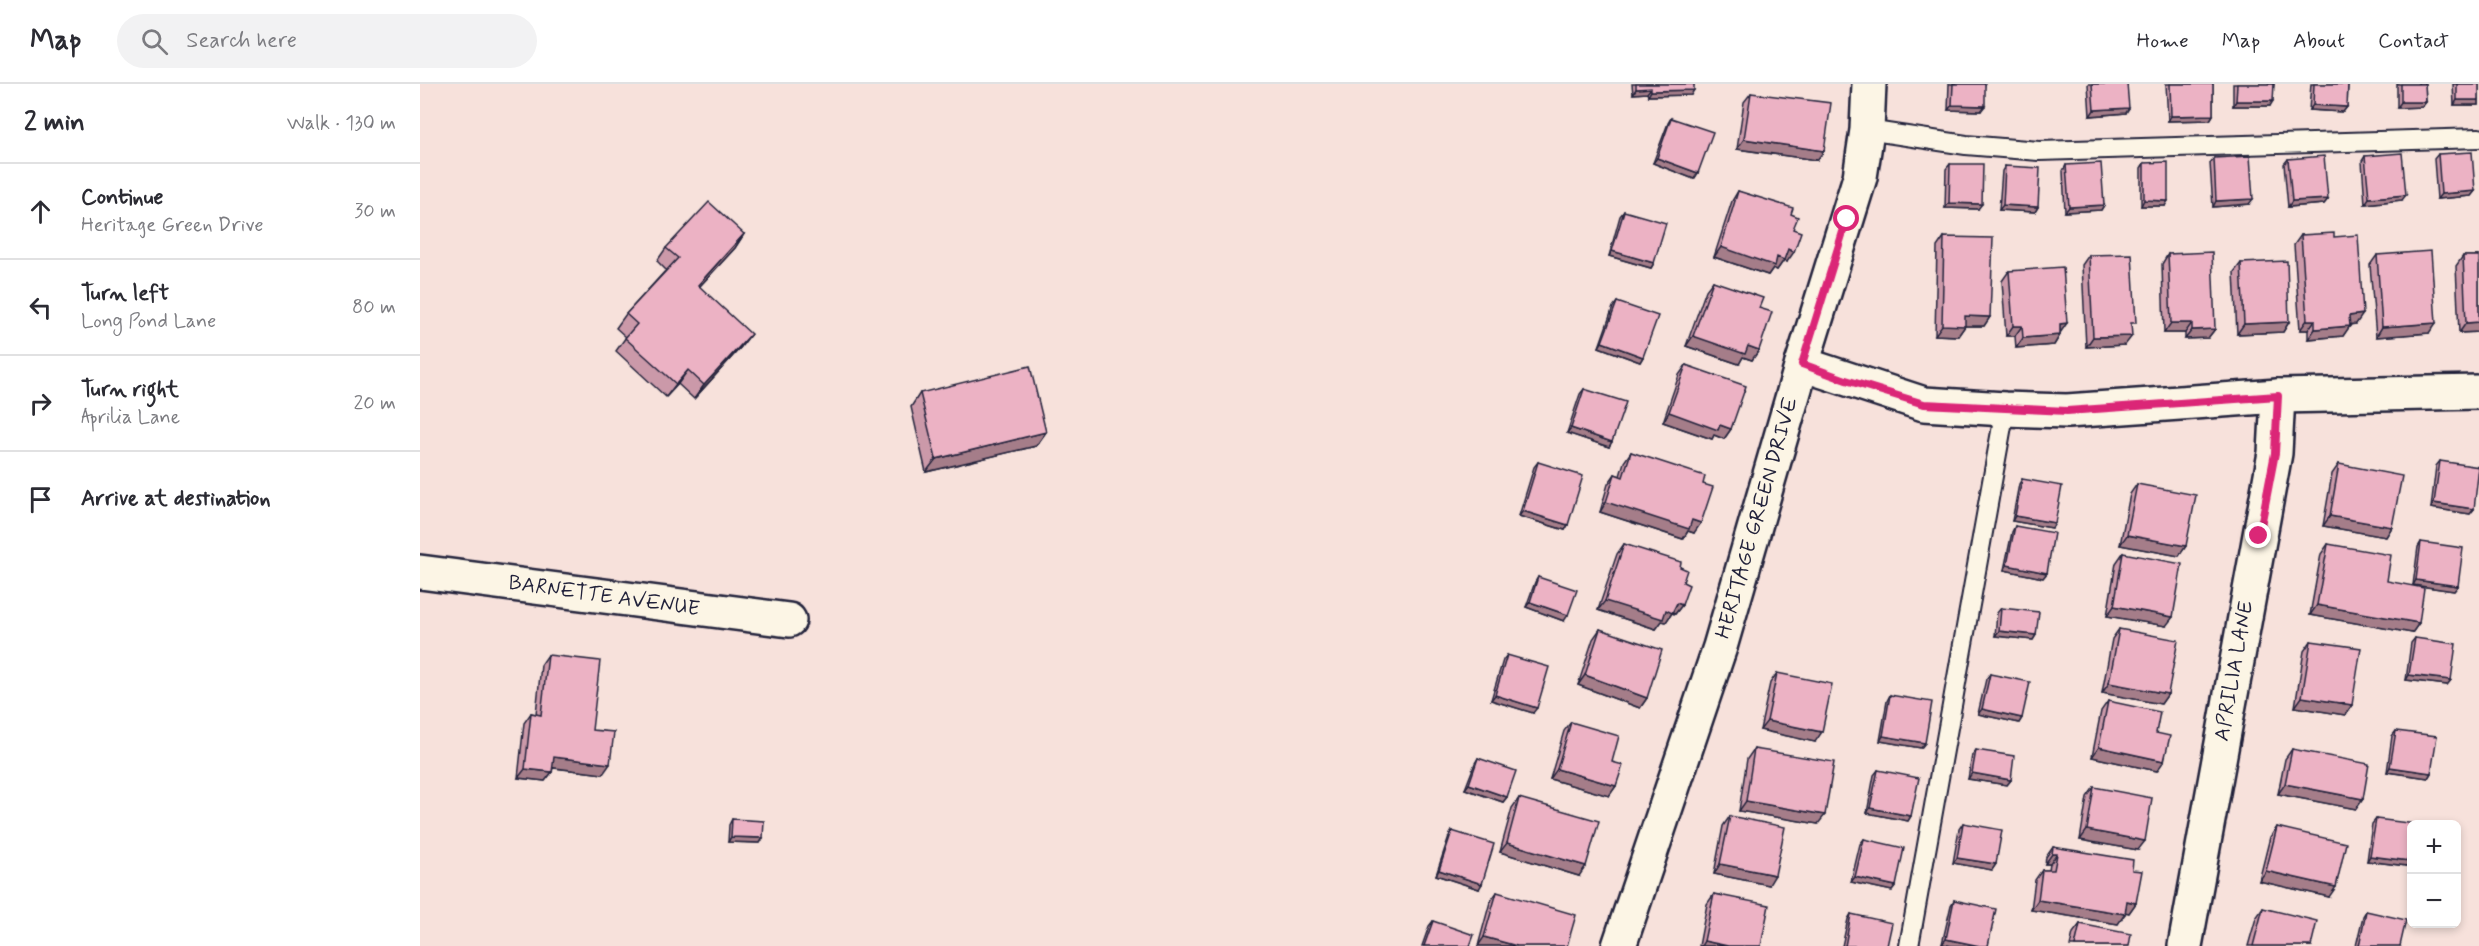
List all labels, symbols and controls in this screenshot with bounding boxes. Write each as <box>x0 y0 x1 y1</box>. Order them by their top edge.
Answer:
search box <box>117 14 537 68</box>
text: Map <box>30 23 81 60</box>
icon: search <box>138 25 171 58</box>
text: Search here <box>186 27 297 55</box>
text: Home <box>2137 27 2189 55</box>
text: Map <box>2222 27 2260 55</box>
text: About <box>2293 27 2345 55</box>
text: Contact <box>2378 27 2449 55</box>
text: 2 min <box>24 106 85 140</box>
text: Walk · 130 m <box>287 110 396 137</box>
text: Continue <box>81 184 163 212</box>
icon: ahead <box>24 195 57 228</box>
text: 30 m <box>354 198 396 225</box>
route start <box>1833 205 1859 231</box>
text: Heritage Green Drive <box>81 212 263 239</box>
text: Turn left <box>81 280 169 308</box>
icon: left <box>24 291 57 324</box>
text: 80 m <box>352 294 396 321</box>
text: Long Pond Lane <box>81 308 216 335</box>
text: Turn right <box>81 376 179 404</box>
icon: right <box>24 387 57 420</box>
text: 20 m <box>353 390 396 417</box>
street label: HERITAGE GREEN DRIVE <box>1709 394 1805 642</box>
text: Aprilia Lane <box>81 404 180 431</box>
icon: arrive <box>24 483 57 516</box>
text: Arrive at destination <box>81 485 271 513</box>
route end <box>2245 522 2271 548</box>
street label: BARNETTE AVENUE <box>507 569 701 623</box>
street label: APRILIA LANE <box>2208 599 2260 743</box>
map controls <box>2407 820 2461 928</box>
button: + <box>2407 820 2461 874</box>
button: − <box>2407 874 2461 928</box>

